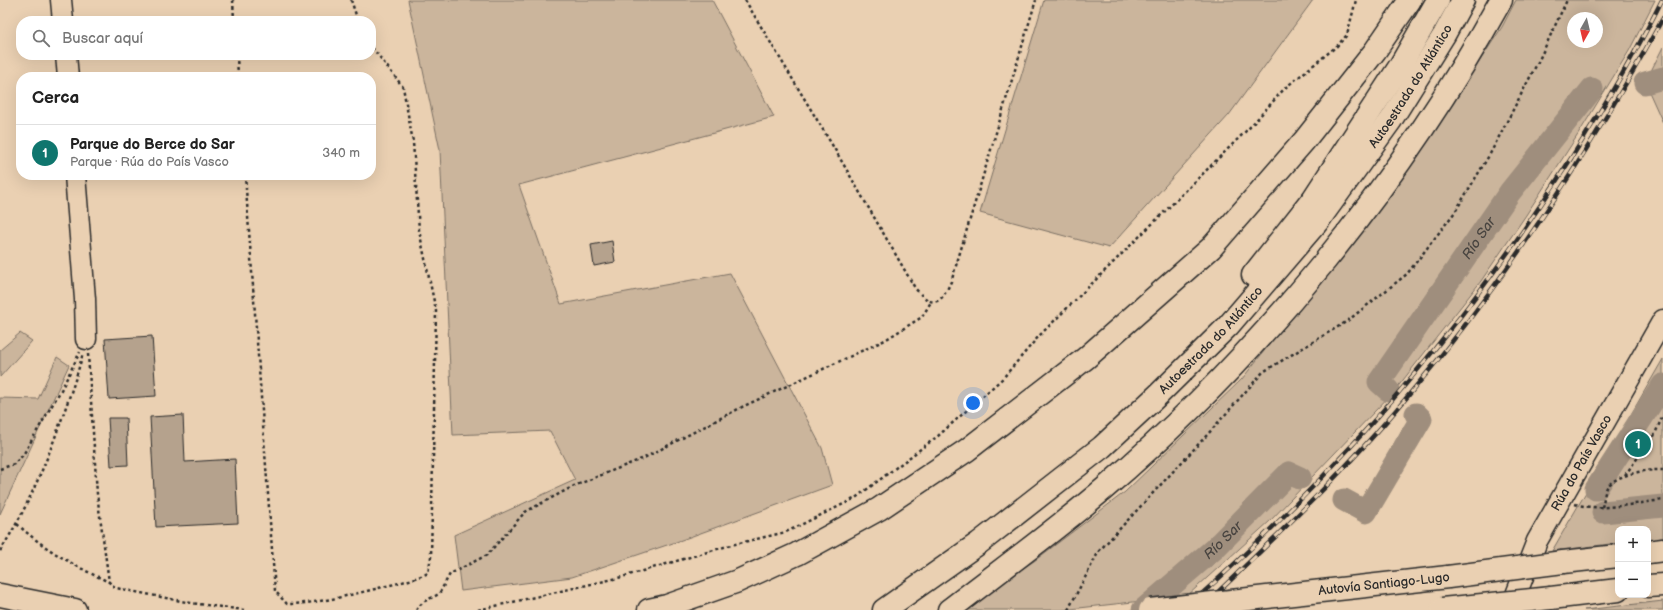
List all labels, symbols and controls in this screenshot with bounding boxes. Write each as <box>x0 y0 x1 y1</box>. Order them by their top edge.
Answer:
north arrow <box>1567 12 1603 48</box>
search box <box>16 16 376 60</box>
street label: Autoestrada do Atlántico <box>1365 22 1456 151</box>
icon: search <box>30 27 52 49</box>
text: Buscar aquí <box>62 29 143 48</box>
text: Cerca <box>32 88 79 108</box>
text: Parque do Berce do Sar <box>70 135 235 154</box>
text: 1 <box>42 145 48 161</box>
text: 340 m <box>322 145 360 161</box>
text: Parque · Rúa do País Vasco <box>70 154 229 170</box>
water label: Río Sar <box>1458 213 1499 262</box>
street label: Autoestrada do Atlántico <box>1156 283 1266 398</box>
your location <box>963 393 983 413</box>
street label: Rúa do País Vasco <box>1548 412 1615 514</box>
pin: 1 <box>1625 429 1651 459</box>
water label: Río Sar <box>1200 517 1246 563</box>
map controls <box>1615 526 1651 598</box>
button: + <box>1615 526 1651 562</box>
button: − <box>1615 562 1651 598</box>
street label: Autovía Santiago-Lugo <box>1317 569 1451 599</box>

